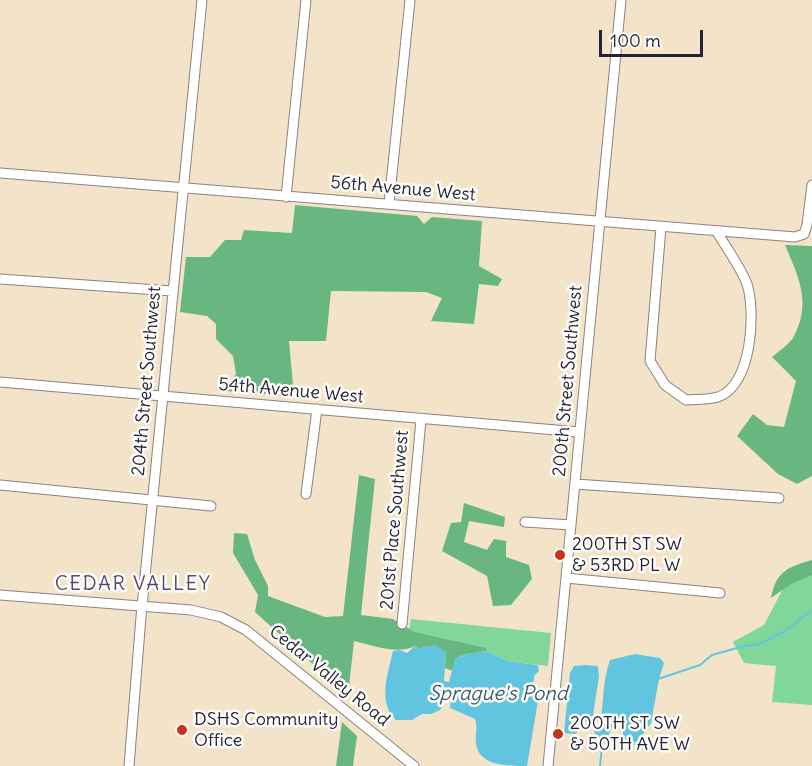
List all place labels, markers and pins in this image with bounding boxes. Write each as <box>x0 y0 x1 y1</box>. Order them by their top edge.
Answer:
place label: 200TH ST SW & 53RD PL W <box>572 534 682 576</box>
marker: 200TH ST SW & 53RD PL W <box>553 548 567 562</box>
place label: DSHS Community Office <box>194 709 339 752</box>
place label: 200TH ST SW & 50TH AVE W <box>570 713 690 756</box>
marker: DSHS Community Office <box>175 723 189 737</box>
marker: 200TH ST SW & 50TH AVE W <box>551 727 565 741</box>

